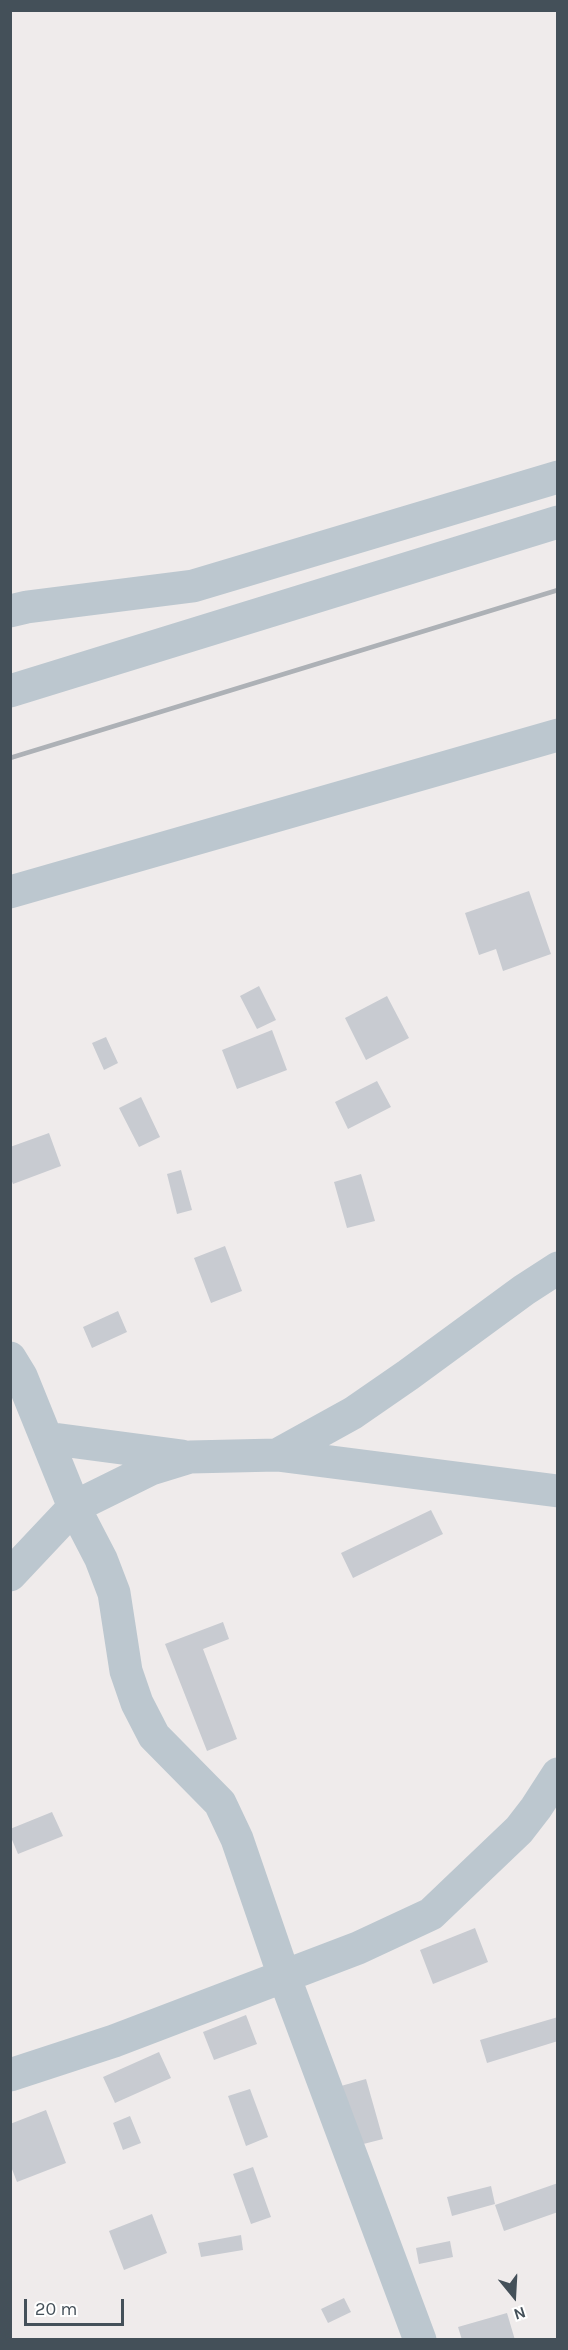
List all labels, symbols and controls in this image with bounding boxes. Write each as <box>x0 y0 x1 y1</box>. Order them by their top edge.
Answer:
north arrow <box>484 2266 544 2326</box>
scale bar <box>27 2287 128 2325</box>
text: 20 m <box>35 2298 77 2320</box>
text: N <box>511 2303 528 2324</box>

